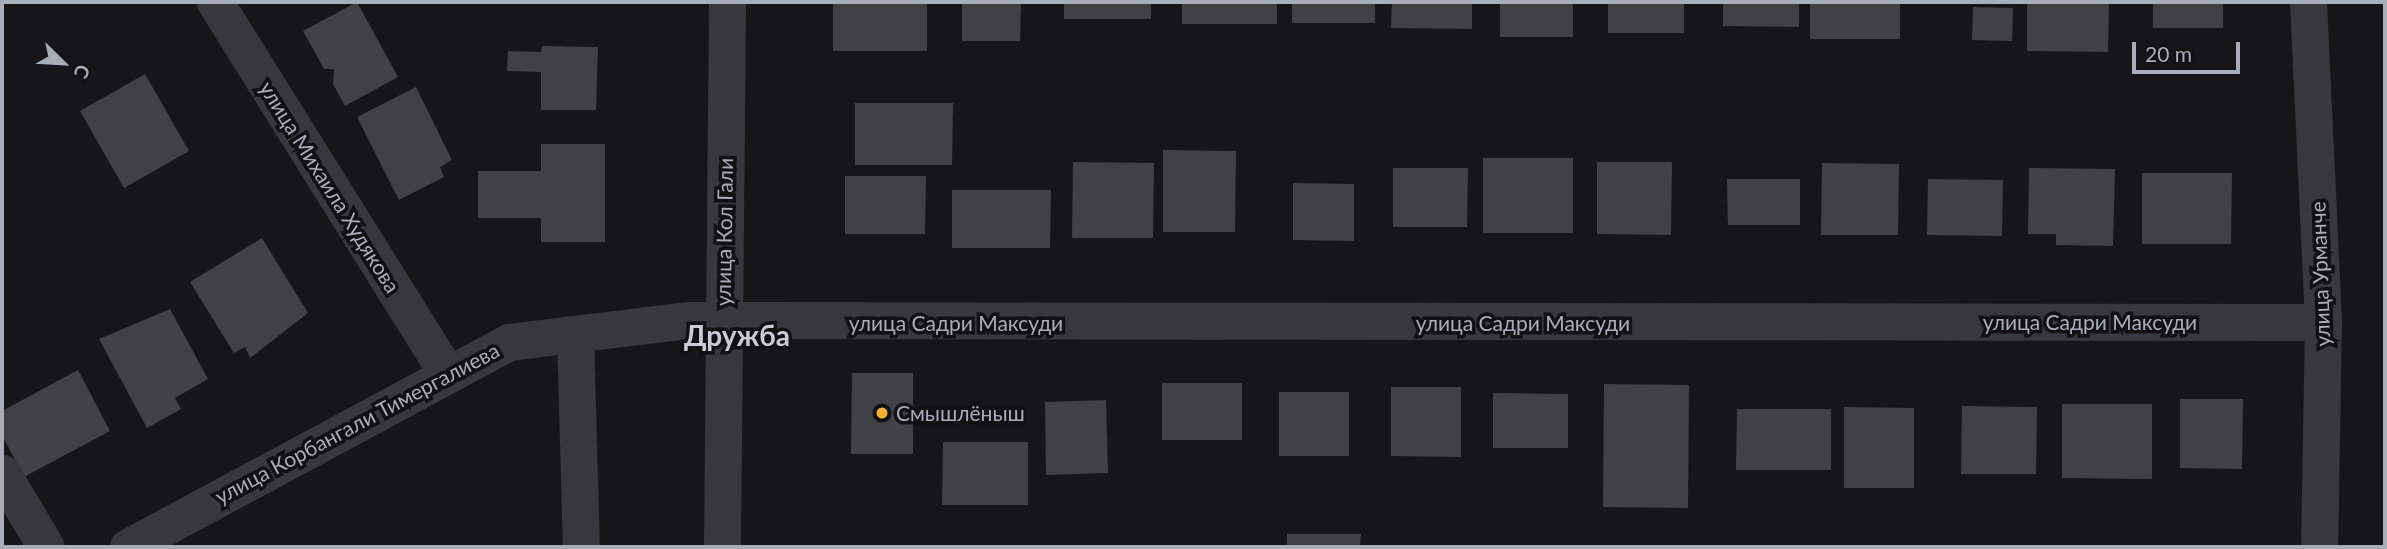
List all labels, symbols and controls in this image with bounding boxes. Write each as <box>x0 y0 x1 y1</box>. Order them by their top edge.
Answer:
north arrow <box>28 28 98 98</box>
scale bar <box>2135 28 2244 72</box>
text: 20 m <box>2145 41 2192 66</box>
text: С <box>70 61 96 82</box>
street label: улица Михаила Худякова <box>255 77 405 297</box>
street label: улица Кол Гали <box>710 158 738 306</box>
street label: улица Урманче <box>2305 201 2335 347</box>
street label: улица Садри Максуди <box>1983 309 2197 335</box>
street label: улица Садри Максуди <box>849 310 1063 336</box>
street label: улица Садри Максуди <box>1416 310 1630 336</box>
district label: Дружба <box>684 318 790 352</box>
street label: улица Корбангали Тимергалиева <box>211 337 503 509</box>
place label: Смышлёныш <box>896 400 1025 426</box>
marker: Смышлёныш <box>874 405 890 421</box>

